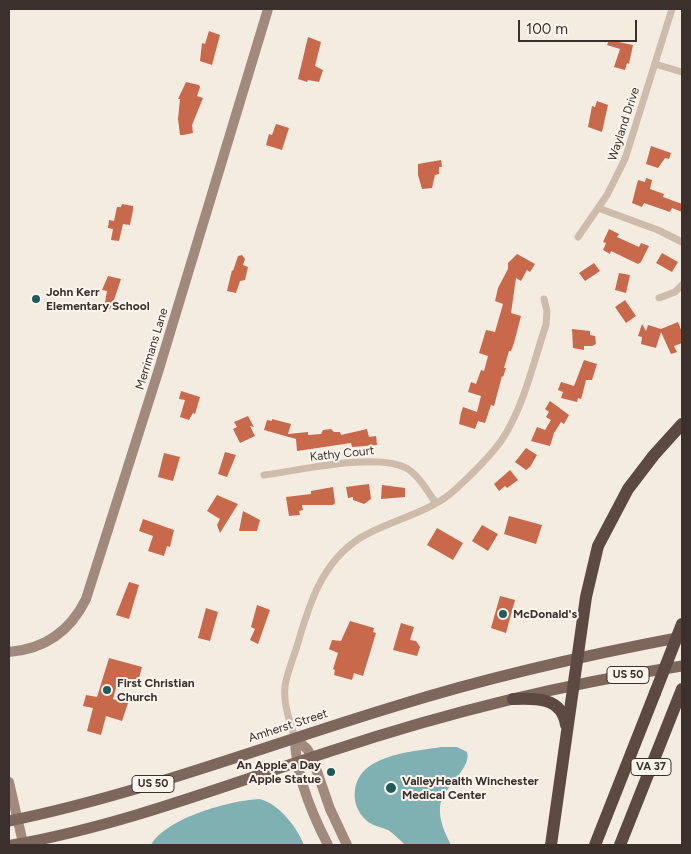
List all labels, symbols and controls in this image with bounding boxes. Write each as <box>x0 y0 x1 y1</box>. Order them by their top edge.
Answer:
scale bar <box>521 10 640 42</box>
text: 100 m <box>526 20 568 38</box>
street label: Wayland Drive <box>605 85 643 163</box>
place label: John Kerr Elementary School <box>46 285 150 313</box>
marker: John Kerr Elementary School <box>30 293 42 305</box>
street label: Merrimans Lane <box>133 306 171 392</box>
street label: Kathy Court <box>309 443 375 465</box>
place label: McDonald's <box>513 607 577 621</box>
marker: McDonald's <box>497 608 509 620</box>
road number: US 50 <box>607 666 649 684</box>
place label: First Christian Church <box>117 676 195 704</box>
marker: First Christian Church <box>101 684 113 696</box>
street label: Amherst Street <box>247 706 329 746</box>
place label: An Apple a Day Apple Statue <box>237 758 321 786</box>
road number: VA 37 <box>631 759 671 776</box>
marker: An Apple a Day Apple Statue <box>325 766 337 778</box>
place label: ValleyHealth Winchester Medical Center <box>402 774 539 802</box>
road number: US 50 <box>132 776 174 792</box>
marker: ValleyHealth Winchester Medical Center <box>384 781 398 795</box>

